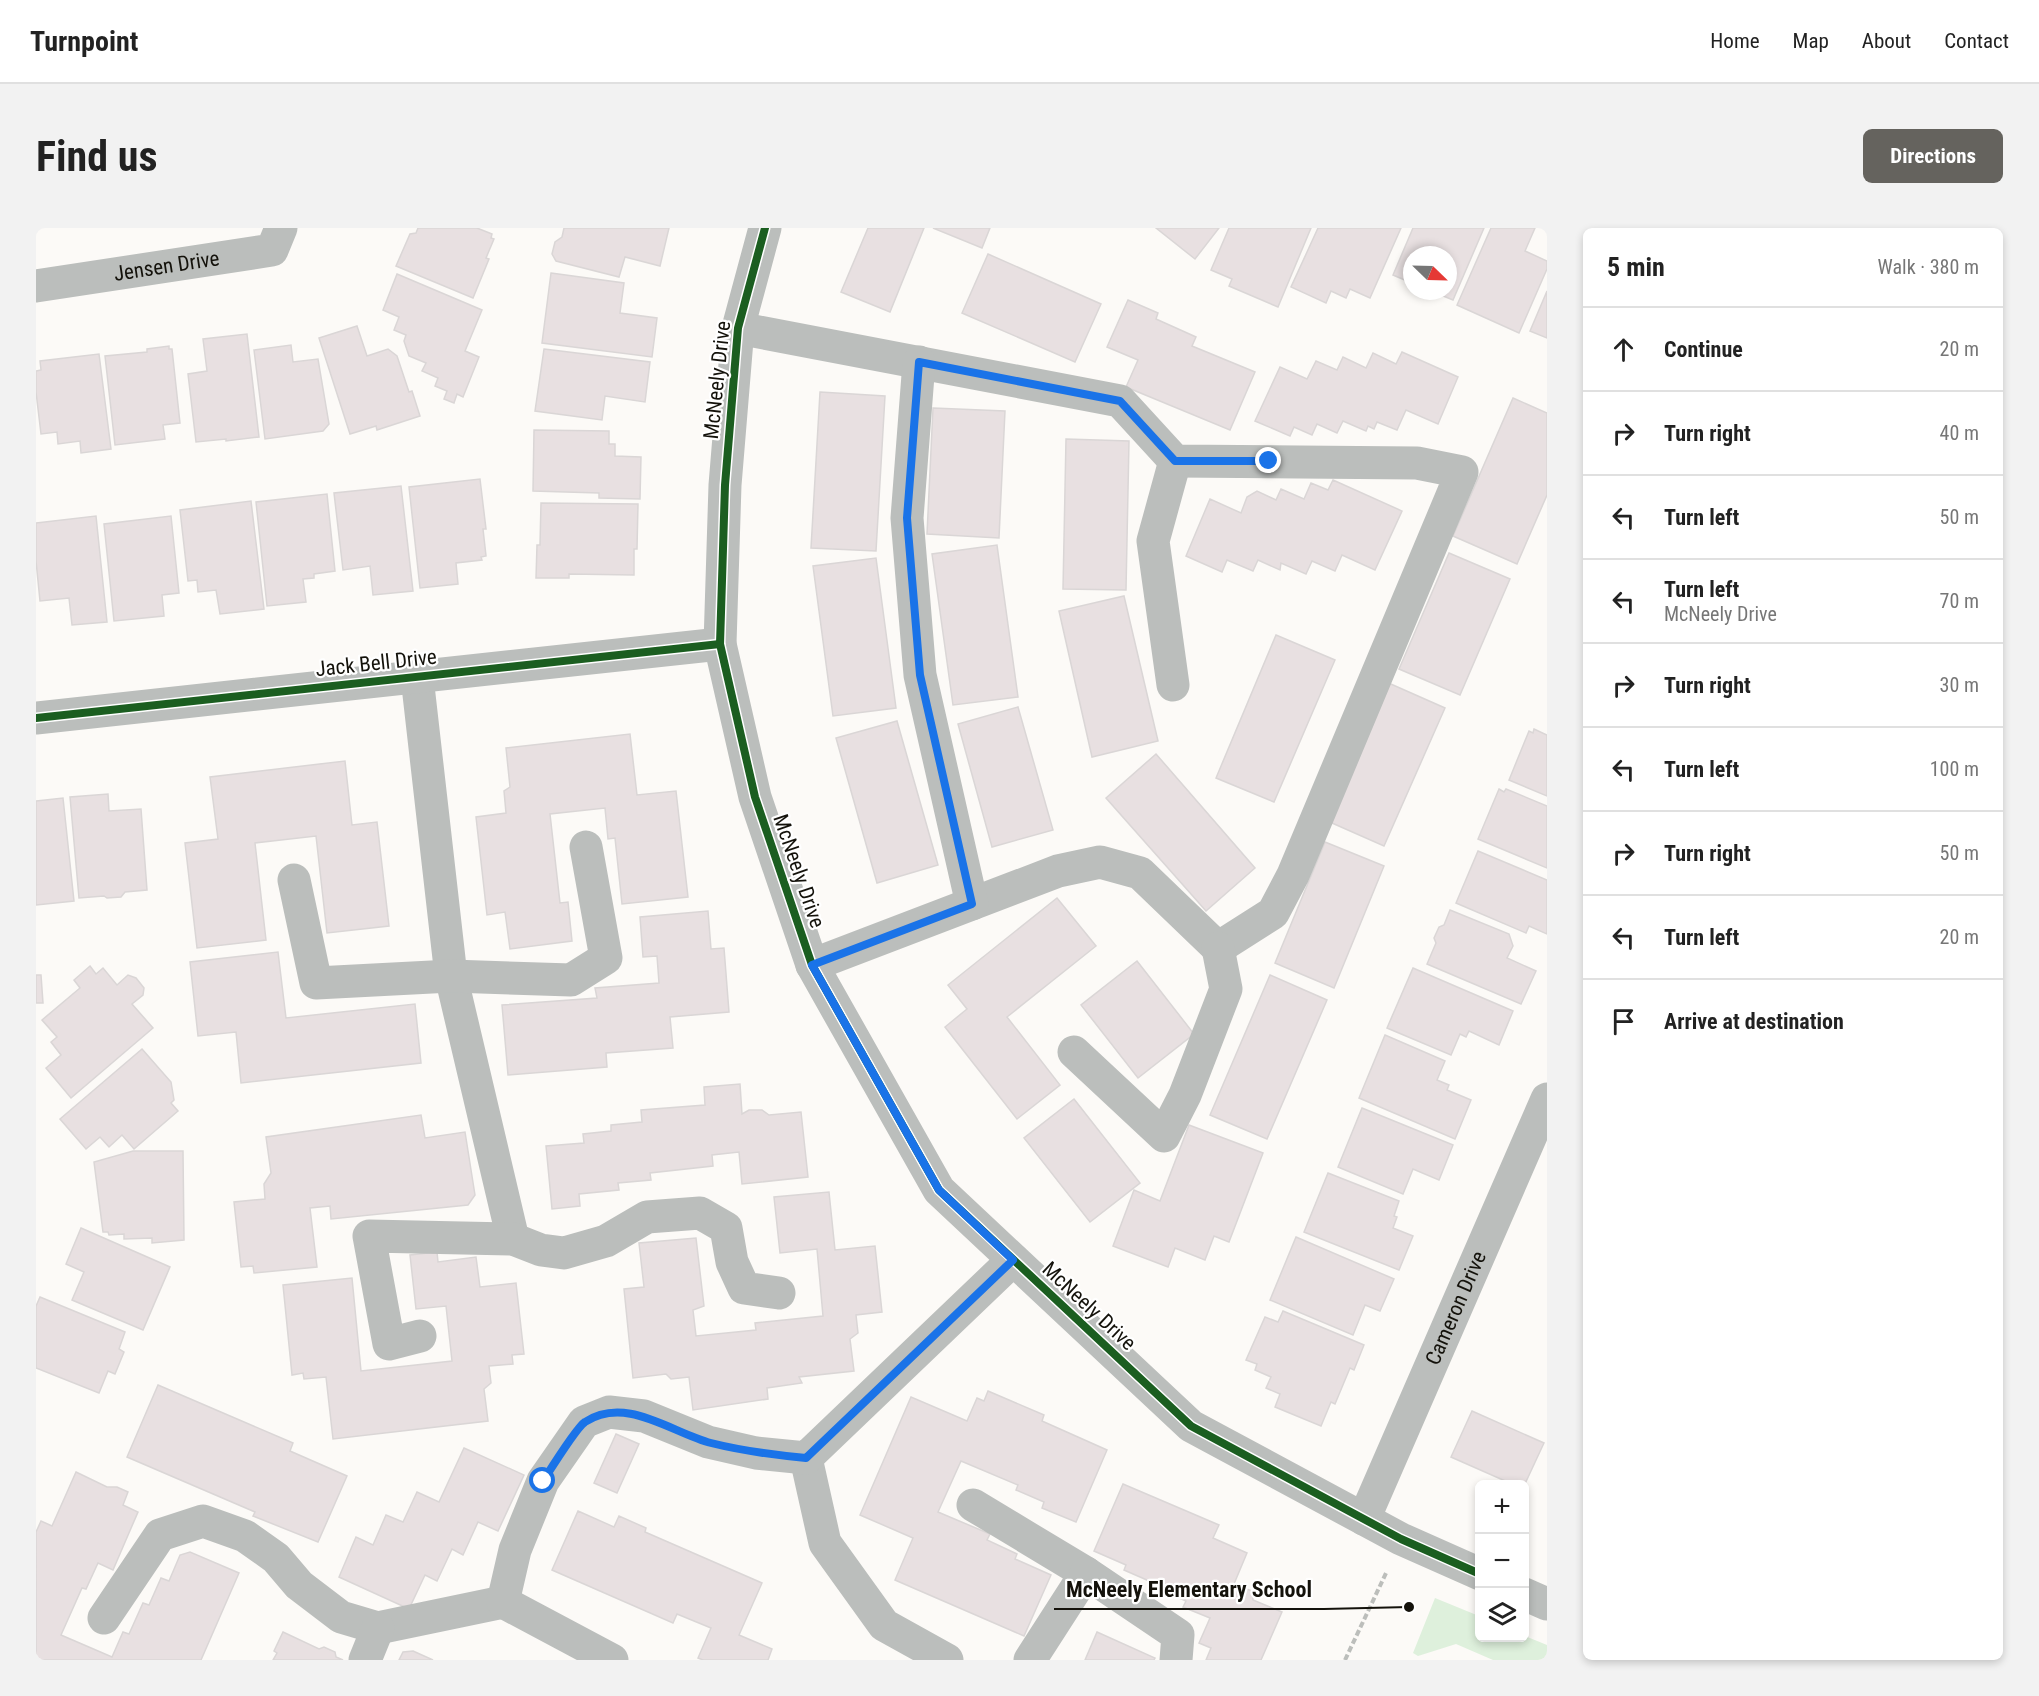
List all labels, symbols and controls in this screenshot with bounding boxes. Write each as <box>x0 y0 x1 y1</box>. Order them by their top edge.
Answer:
text: Turnpoint <box>30 25 138 58</box>
text: Home <box>1710 29 1760 53</box>
text: Map <box>1793 29 1829 53</box>
text: About <box>1862 29 1911 53</box>
text: Contact <box>1944 29 2009 53</box>
button: Directions <box>1863 129 2003 183</box>
text: Find us <box>36 132 157 181</box>
street label: Jensen Drive <box>112 246 221 286</box>
north arrow <box>1403 246 1457 300</box>
text: 5 min <box>1607 252 1665 282</box>
text: Walk · 380 m <box>1878 255 1979 279</box>
street label: McNeely Drive <box>699 320 735 440</box>
icon: ahead <box>1607 333 1640 366</box>
text: Continue <box>1664 337 1743 362</box>
text: 20 m <box>1940 337 1979 361</box>
icon: right <box>1607 417 1640 450</box>
text: Turn right <box>1664 421 1751 446</box>
text: 40 m <box>1940 421 1979 445</box>
route end <box>1255 447 1281 473</box>
icon: left <box>1607 501 1640 534</box>
text: Turn left <box>1664 505 1739 530</box>
text: 50 m <box>1940 505 1979 529</box>
text: Turn left <box>1664 577 1739 602</box>
icon: left <box>1607 585 1640 618</box>
text: 70 m <box>1940 589 1979 613</box>
text: McNeely Drive <box>1664 602 1777 626</box>
street label: Jack Bell Drive <box>314 645 438 681</box>
icon: right <box>1607 669 1640 702</box>
text: Turn right <box>1664 673 1751 698</box>
text: 30 m <box>1940 673 1979 697</box>
icon: left <box>1607 753 1640 786</box>
text: Turn left <box>1664 757 1739 782</box>
text: 100 m <box>1930 757 1979 781</box>
street label: McNeely Drive <box>768 811 830 931</box>
icon: right <box>1607 837 1640 870</box>
text: Turn right <box>1664 841 1751 866</box>
text: 50 m <box>1940 841 1979 865</box>
icon: left <box>1607 921 1640 954</box>
text: Turn left <box>1664 925 1739 950</box>
text: 20 m <box>1940 925 1979 949</box>
icon: arrive <box>1607 1005 1640 1038</box>
text: Arrive at destination <box>1664 1009 1844 1034</box>
street label: Cameron Drive <box>1421 1248 1491 1369</box>
street label: McNeely Drive <box>1037 1257 1141 1355</box>
route start <box>529 1467 555 1493</box>
map controls <box>1475 1480 1529 1642</box>
button: + <box>1475 1480 1529 1534</box>
button: − <box>1475 1534 1529 1588</box>
callout: McNeely Elementary School <box>1054 1569 1324 1609</box>
text: McNeely Elementary School <box>1066 1577 1312 1602</box>
button: layers <box>1475 1588 1529 1642</box>

